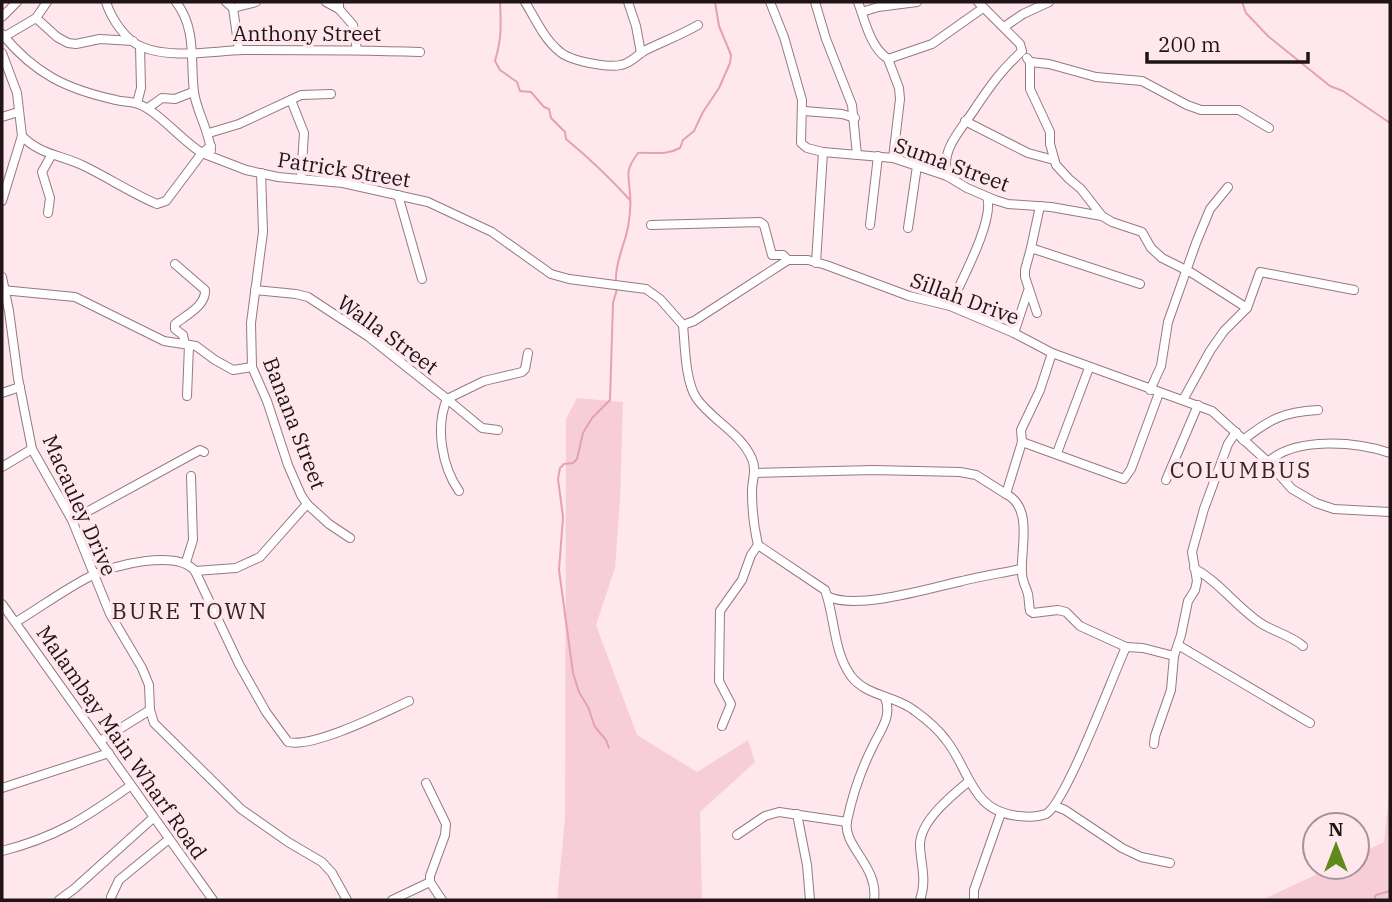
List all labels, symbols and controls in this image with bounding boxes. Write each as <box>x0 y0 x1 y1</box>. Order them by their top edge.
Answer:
street label: Anthony Street <box>233 19 381 47</box>
scale bar <box>1147 21 1308 65</box>
text: 200 m <box>1158 30 1221 58</box>
street label: Suma Street <box>891 130 1013 198</box>
street label: Patrick Street <box>275 145 413 193</box>
street label: Sillah Drive <box>907 265 1023 331</box>
street label: Walla Street <box>332 288 444 380</box>
street label: Banana Street <box>257 353 333 493</box>
street label: Macauley Drive <box>36 430 124 580</box>
district label: COLUMBUS <box>1170 454 1312 484</box>
district label: BURE TOWN <box>112 595 268 625</box>
street label: Malambay Main Wharf Road <box>31 620 214 864</box>
north arrow <box>1301 811 1371 881</box>
text: N <box>1328 817 1344 841</box>

